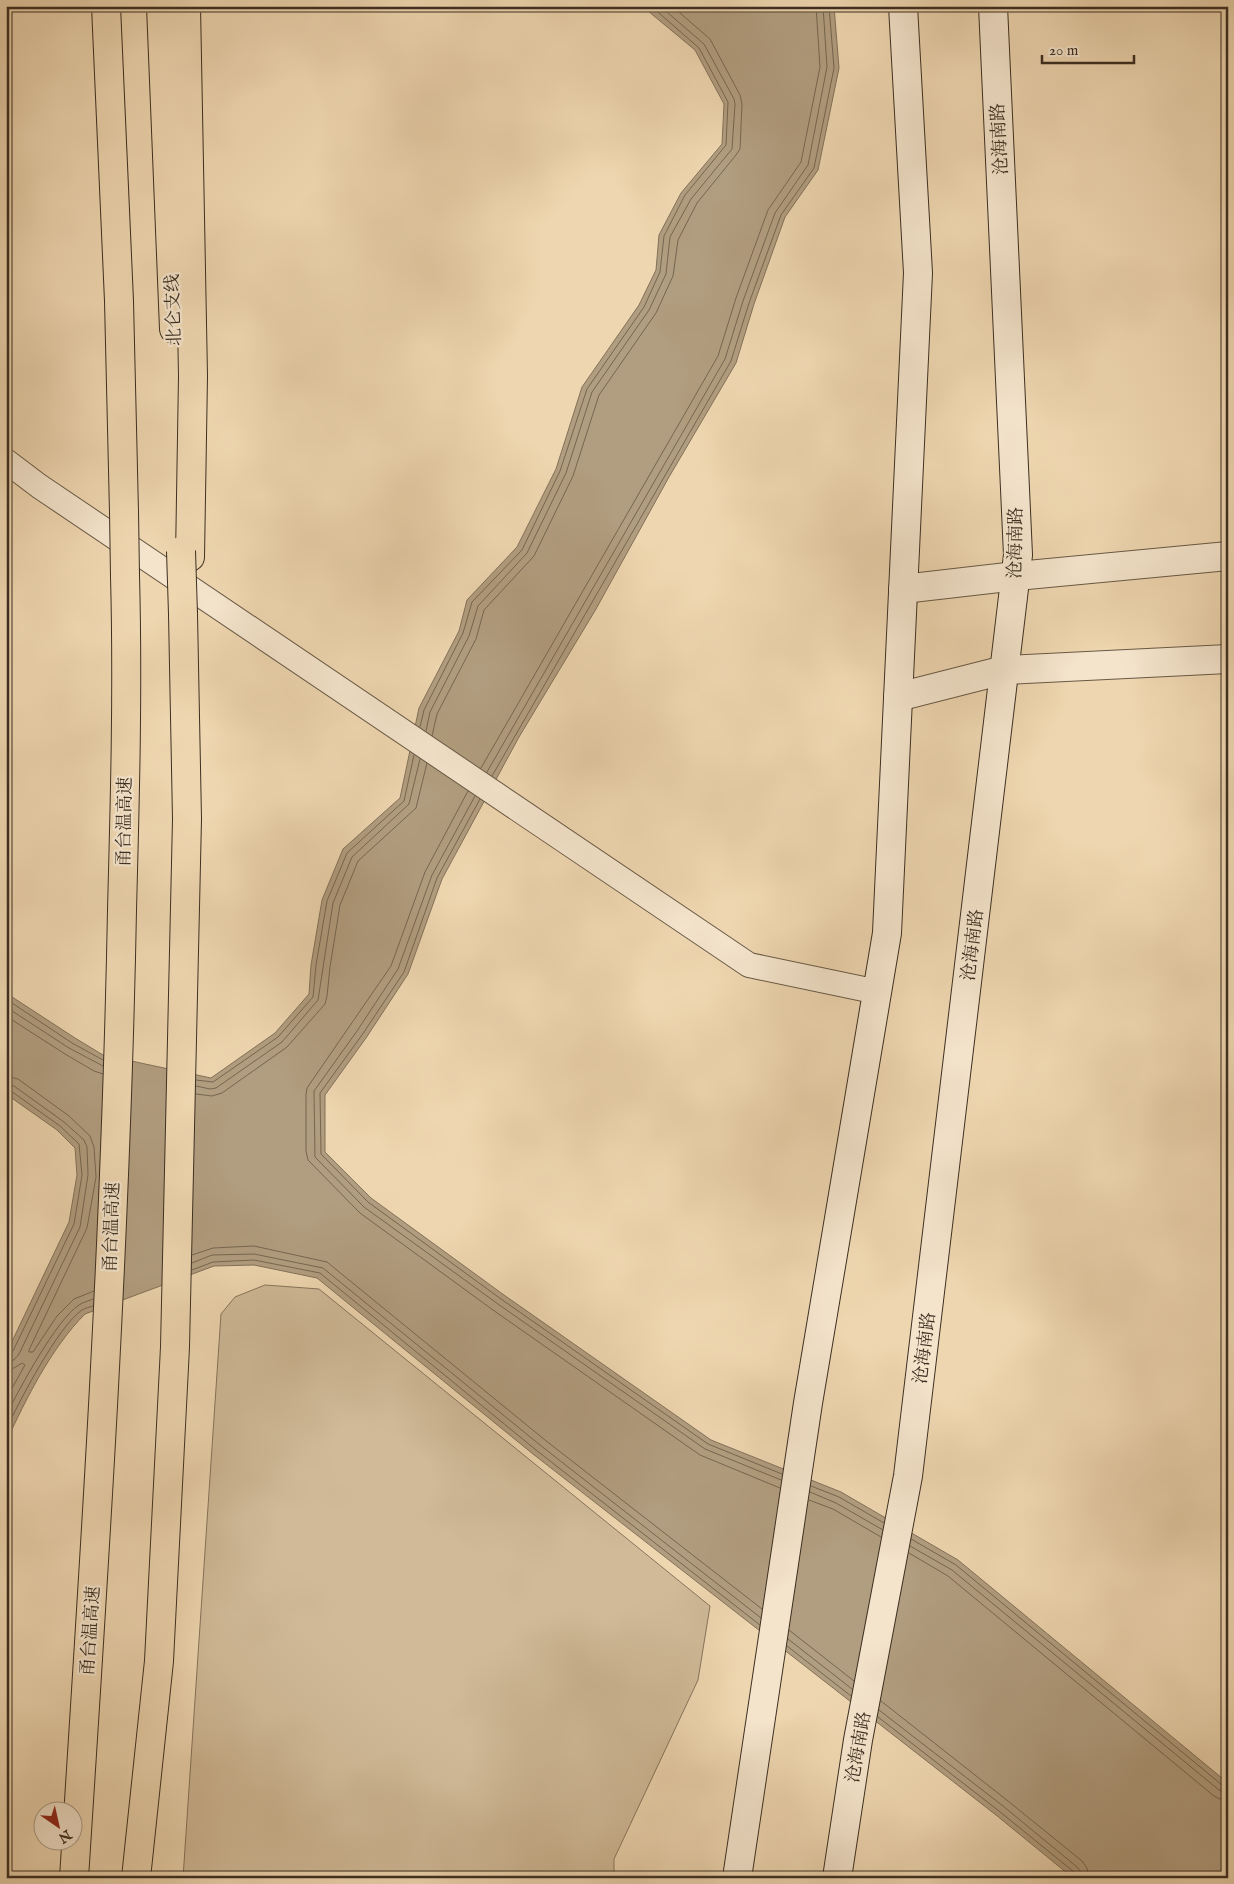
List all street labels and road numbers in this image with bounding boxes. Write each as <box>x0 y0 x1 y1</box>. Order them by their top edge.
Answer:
street label: 沧海南路 <box>987 102 1014 175</box>
street label: 北仑支线 <box>162 274 187 346</box>
street label: 沧海南路 <box>1004 507 1029 579</box>
street label: 甬台温高速 <box>113 777 138 867</box>
street label: 沧海南路 <box>958 908 989 982</box>
street label: 甬台温高速 <box>99 1182 126 1272</box>
street label: 沧海南路 <box>910 1311 941 1385</box>
street label: 甬台温高速 <box>77 1585 106 1677</box>
street label: 沧海南路 <box>842 1710 877 1785</box>

